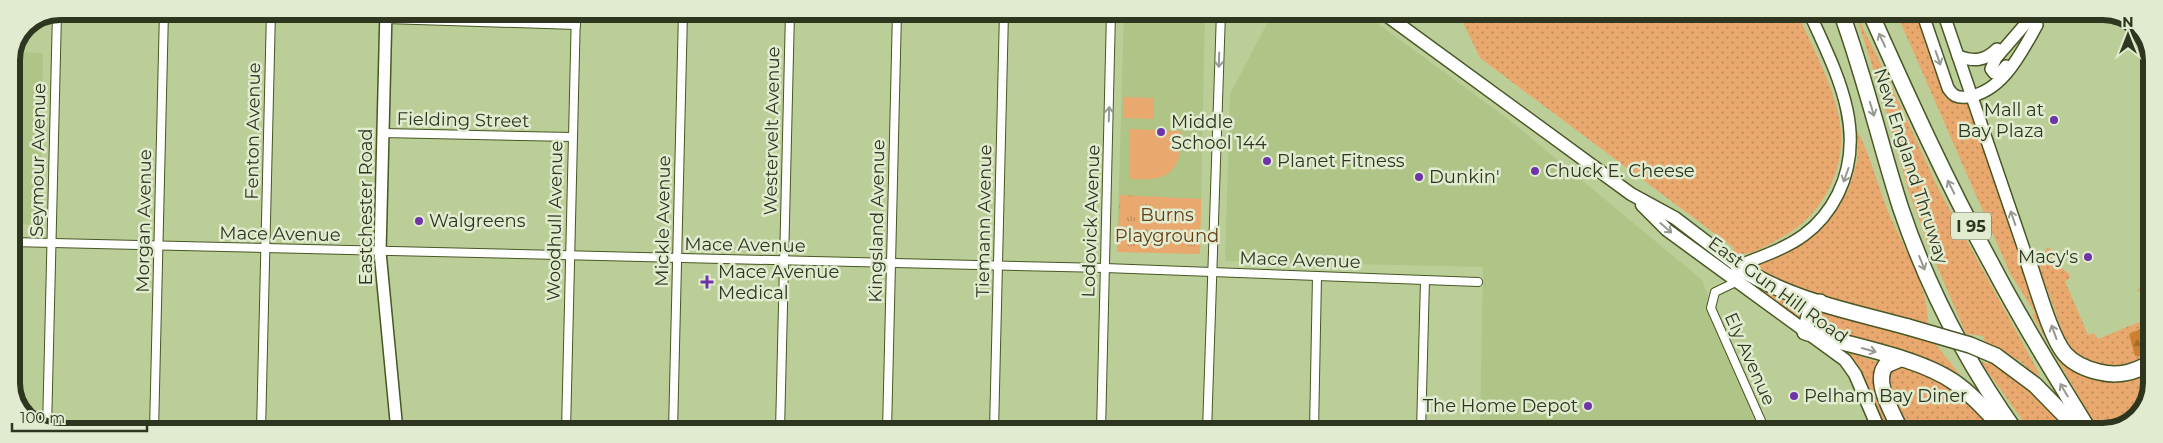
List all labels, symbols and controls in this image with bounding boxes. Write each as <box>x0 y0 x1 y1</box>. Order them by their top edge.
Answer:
north arrow <box>2103 10 2153 60</box>
text: N <box>2122 13 2134 31</box>
one-way arrow <box>1877 33 1887 48</box>
street label: Westervelt Avenue <box>760 46 784 216</box>
one-way arrow <box>1934 50 1943 65</box>
one-way arrow <box>1215 52 1224 68</box>
street label: Fenton Avenue <box>241 62 265 200</box>
street label: New England Thruway <box>1869 65 1953 267</box>
street label: Seymour Avenue <box>26 83 50 237</box>
place label: Mall at Bay Plaza <box>1957 99 2044 142</box>
one-way arrow <box>1867 100 1877 116</box>
one-way arrow <box>1104 106 1113 122</box>
street label: Fielding Street <box>396 108 530 132</box>
place label: Middle School 144 <box>1171 111 1267 154</box>
marker: Mall at Bay Plaza <box>2048 114 2060 126</box>
marker: Middle School 144 <box>1155 126 1167 138</box>
street label: Eastchester Road <box>355 129 377 285</box>
street label: Kingsland Avenue <box>865 139 889 303</box>
street label: Woodhull Avenue <box>543 141 567 301</box>
street label: Tiemann Avenue <box>972 144 996 298</box>
street label: Lodovick Avenue <box>1077 144 1105 298</box>
street label: Morgan Avenue <box>132 149 156 293</box>
place label: Planet Fitness <box>1277 150 1405 172</box>
street label: Mickle Avenue <box>651 155 675 287</box>
marker: Planet Fitness <box>1261 155 1273 167</box>
place label: Chuck E. Cheese <box>1545 160 1695 182</box>
marker: Chuck E. Cheese <box>1529 165 1541 177</box>
place label: Dunkin' <box>1429 166 1500 188</box>
one-way arrow <box>1841 167 1850 182</box>
marker: Dunkin' <box>1413 171 1425 183</box>
one-way arrow <box>1946 180 1955 195</box>
park label: Burns Playground <box>1115 204 1219 247</box>
place label: Walgreens <box>429 210 526 232</box>
one-way arrow <box>2008 211 2017 227</box>
road number: I 95 <box>1951 212 1991 240</box>
marker: Walgreens <box>413 215 425 227</box>
street label: Mace Avenue <box>219 222 341 246</box>
one-way arrow <box>1660 223 1673 234</box>
street label: East Gun Hill Road <box>1704 232 1852 348</box>
street label: Mace Avenue <box>684 233 806 257</box>
place label: Macy's <box>2018 246 2078 268</box>
street label: Mace Avenue <box>1239 247 1361 273</box>
marker: Macy's <box>2082 251 2094 263</box>
one-way arrow <box>1917 255 1927 270</box>
place label: Mace Avenue Medical <box>718 261 839 304</box>
marker: Mace Avenue Medical <box>700 275 714 289</box>
street label: Ely Avenue <box>1720 309 1780 409</box>
one-way arrow <box>2049 325 2058 340</box>
one-way arrow <box>1860 346 1876 356</box>
one-way arrow <box>2059 384 2069 398</box>
place label: Pelham Bay Diner <box>1804 385 1967 407</box>
marker: Pelham Bay Diner <box>1788 390 1800 402</box>
place label: The Home Depot <box>1423 395 1578 417</box>
scale bar <box>12 400 148 432</box>
marker: The Home Depot <box>1582 400 1594 412</box>
text: 100 m <box>20 408 65 427</box>

